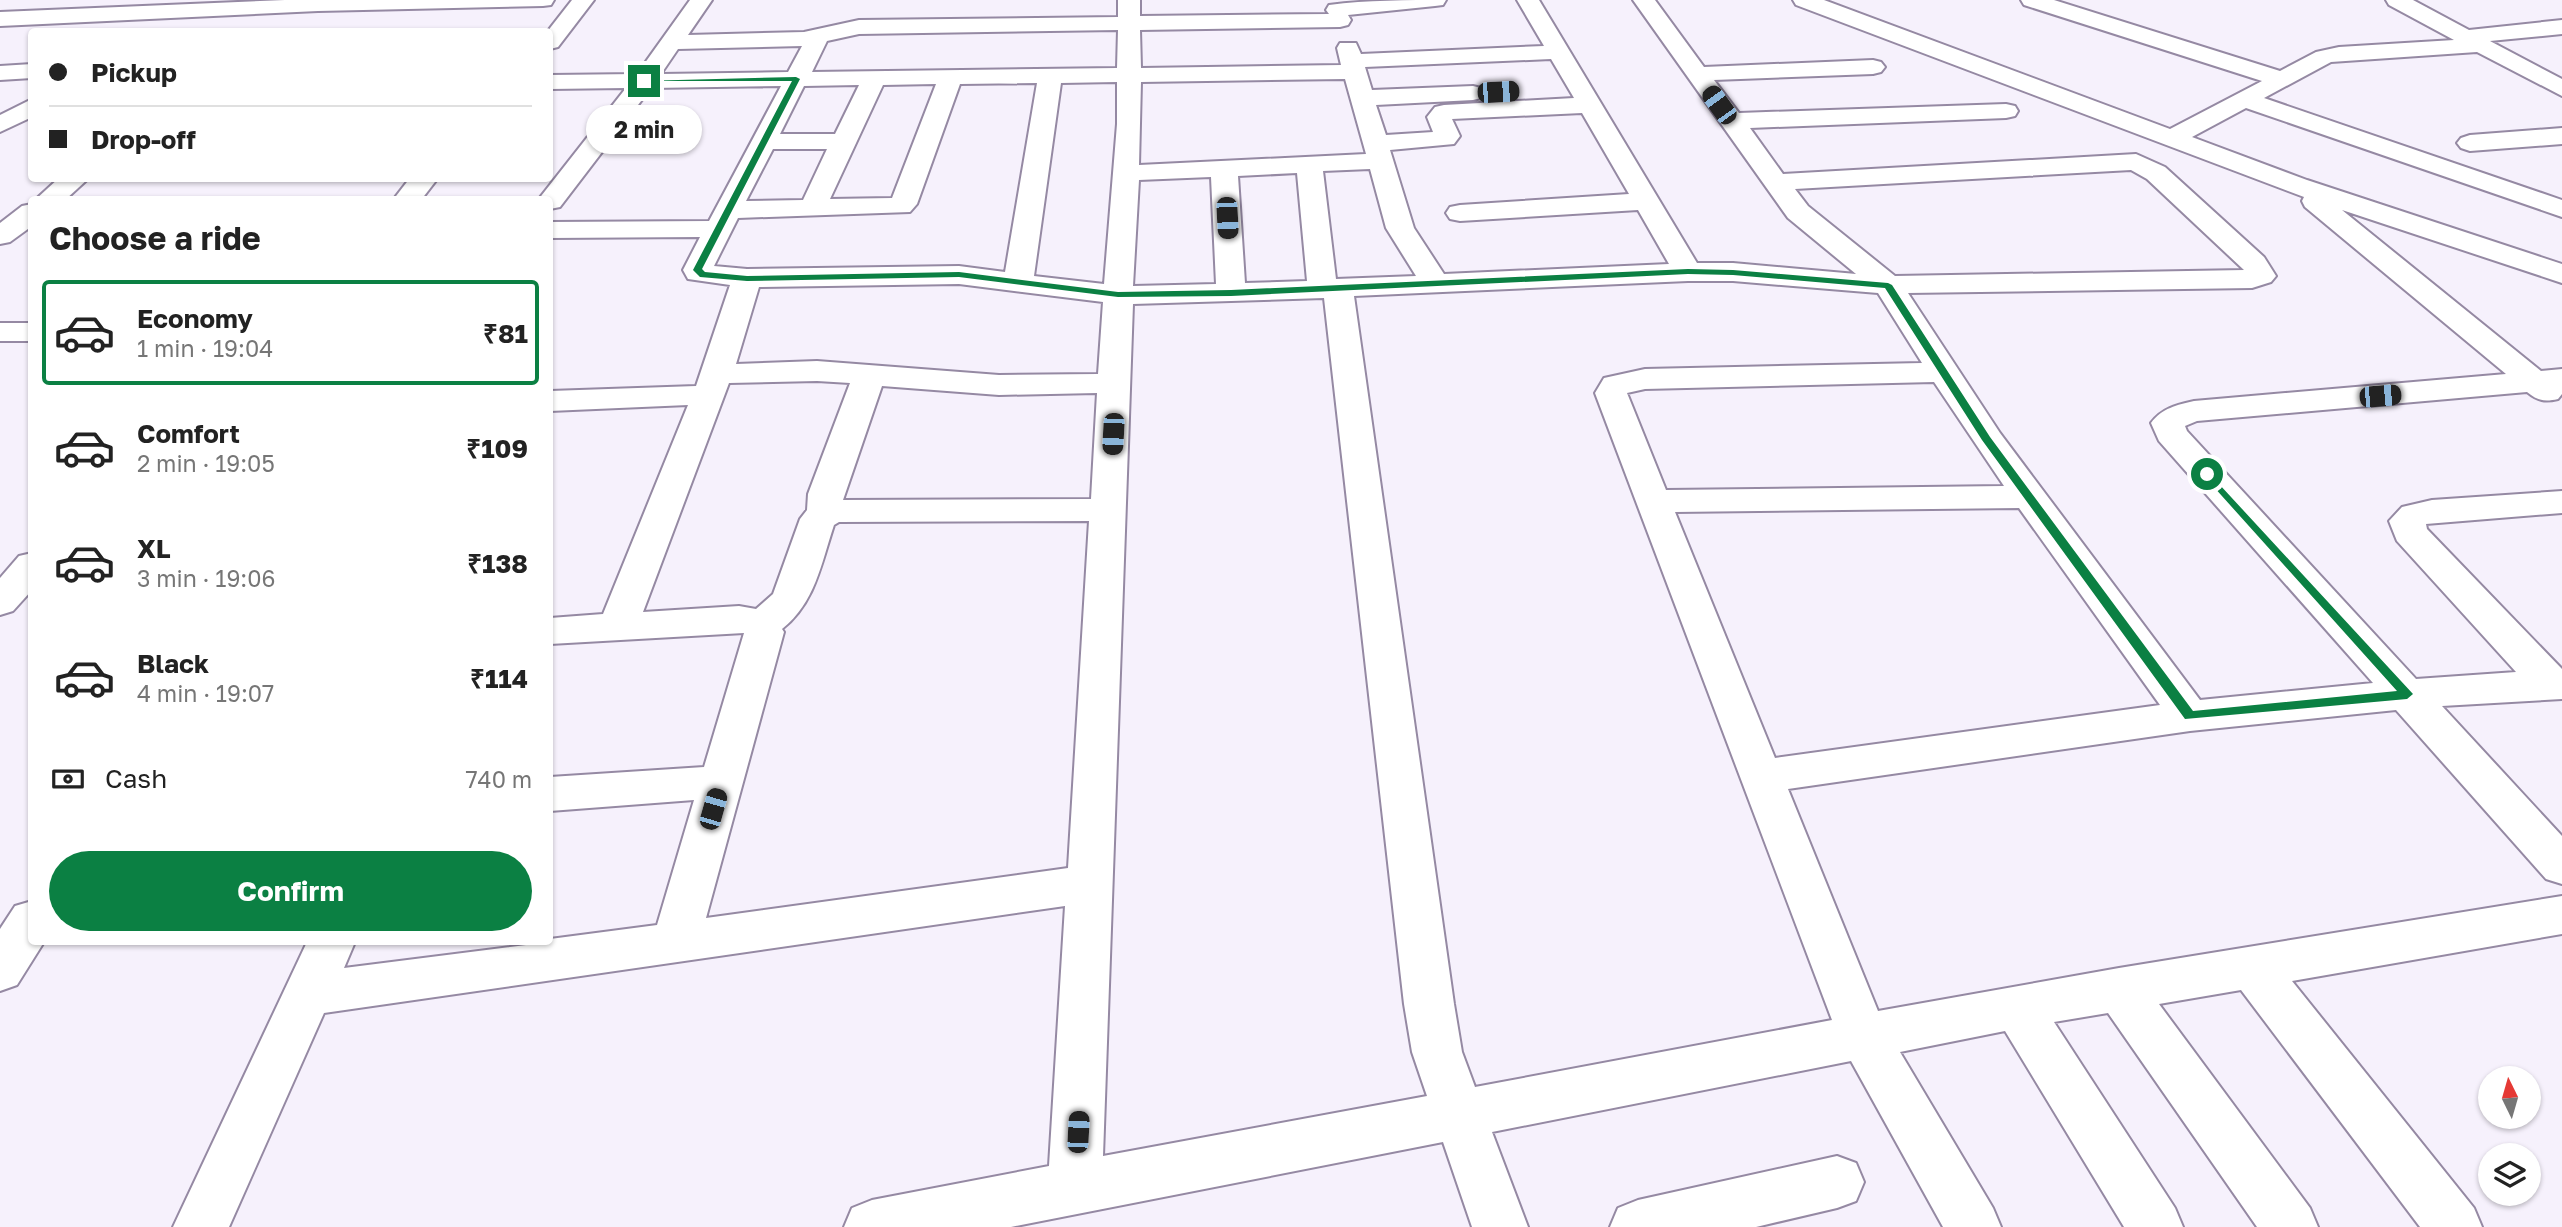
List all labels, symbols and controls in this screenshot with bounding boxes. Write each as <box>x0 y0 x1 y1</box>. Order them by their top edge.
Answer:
text: Pickup <box>91 57 177 88</box>
route end <box>628 65 660 97</box>
car <box>1477 80 1520 104</box>
car <box>1699 82 1740 128</box>
callout: 2 min <box>586 106 702 154</box>
text: 2 min <box>614 115 674 143</box>
text: Drop-off <box>91 124 196 155</box>
car <box>1216 196 1239 240</box>
text: Choose a ride <box>49 219 261 257</box>
icon: car <box>53 301 116 364</box>
text: Economy <box>137 303 253 334</box>
text: ₹81 <box>483 318 528 349</box>
text: 1 min · 19:04 <box>137 334 273 362</box>
car <box>2359 384 2402 408</box>
car <box>1102 412 1125 456</box>
icon: car <box>53 416 116 479</box>
text: Comfort <box>137 418 240 449</box>
text: ₹109 <box>466 433 528 464</box>
text: 2 min · 19:05 <box>137 449 275 477</box>
route start <box>2191 458 2223 490</box>
icon: car <box>53 531 116 594</box>
text: XL <box>137 533 171 564</box>
text: ₹138 <box>467 548 528 579</box>
text: 3 min · 19:06 <box>137 564 275 592</box>
icon: car <box>53 646 116 709</box>
text: Black <box>137 648 209 679</box>
text: ₹114 <box>470 663 528 694</box>
text: 4 min · 19:07 <box>137 679 274 707</box>
icon: cash <box>49 760 87 798</box>
text: Cash <box>105 763 167 794</box>
text: 740 m <box>465 765 532 793</box>
car <box>698 786 729 832</box>
button: Confirm <box>49 851 532 931</box>
north arrow <box>2478 1066 2541 1129</box>
map controls <box>2478 1066 2541 1206</box>
car <box>1067 1110 1090 1154</box>
button: layers <box>2478 1143 2541 1206</box>

